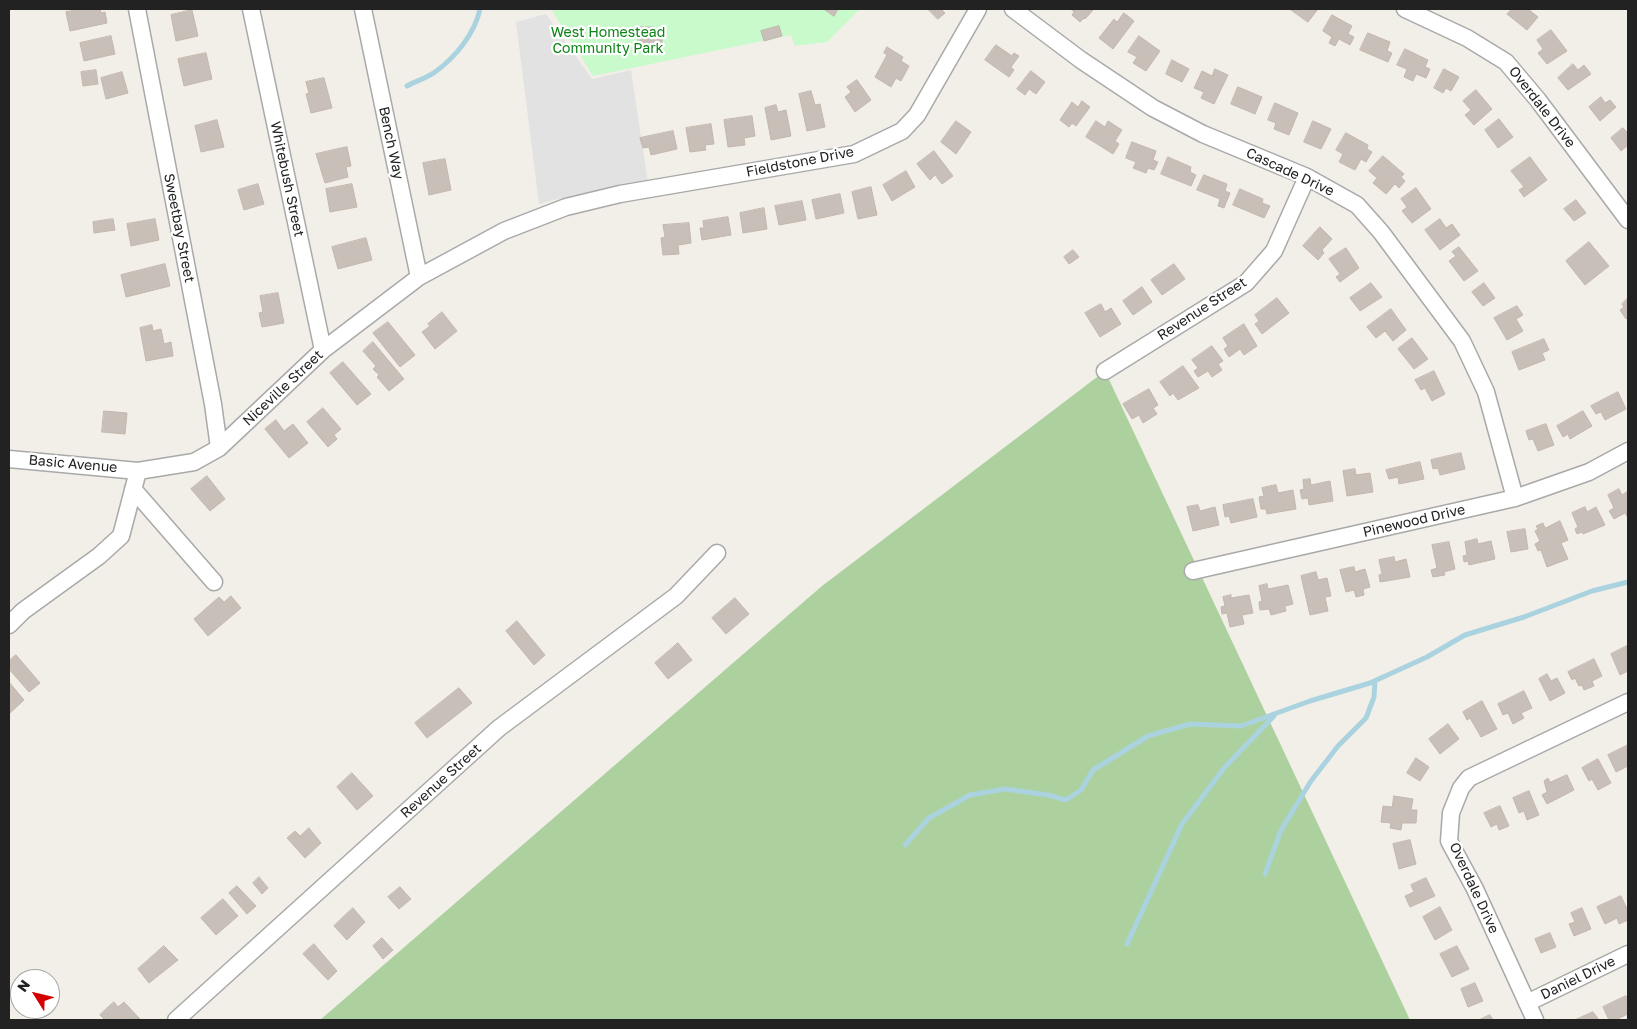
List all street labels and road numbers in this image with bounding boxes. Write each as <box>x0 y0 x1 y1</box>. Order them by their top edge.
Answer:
street label: Overdale Drive <box>1505 63 1579 151</box>
street label: Bench Way <box>375 105 407 181</box>
street label: Whitebush Street <box>267 120 307 238</box>
street label: Fieldstone Drive <box>745 143 855 181</box>
street label: Cascade Drive <box>1243 144 1337 200</box>
street label: Sweetbay Street <box>160 172 198 284</box>
street label: Revenue Street <box>1154 274 1250 344</box>
street label: Niceville Street <box>239 347 327 429</box>
street label: Basic Avenue <box>28 452 118 476</box>
street label: Pinewood Drive <box>1361 501 1467 541</box>
street label: Revenue Street <box>397 740 485 822</box>
street label: Overdale Drive <box>1446 840 1502 936</box>
street label: Daniel Drive <box>1538 953 1618 1003</box>

